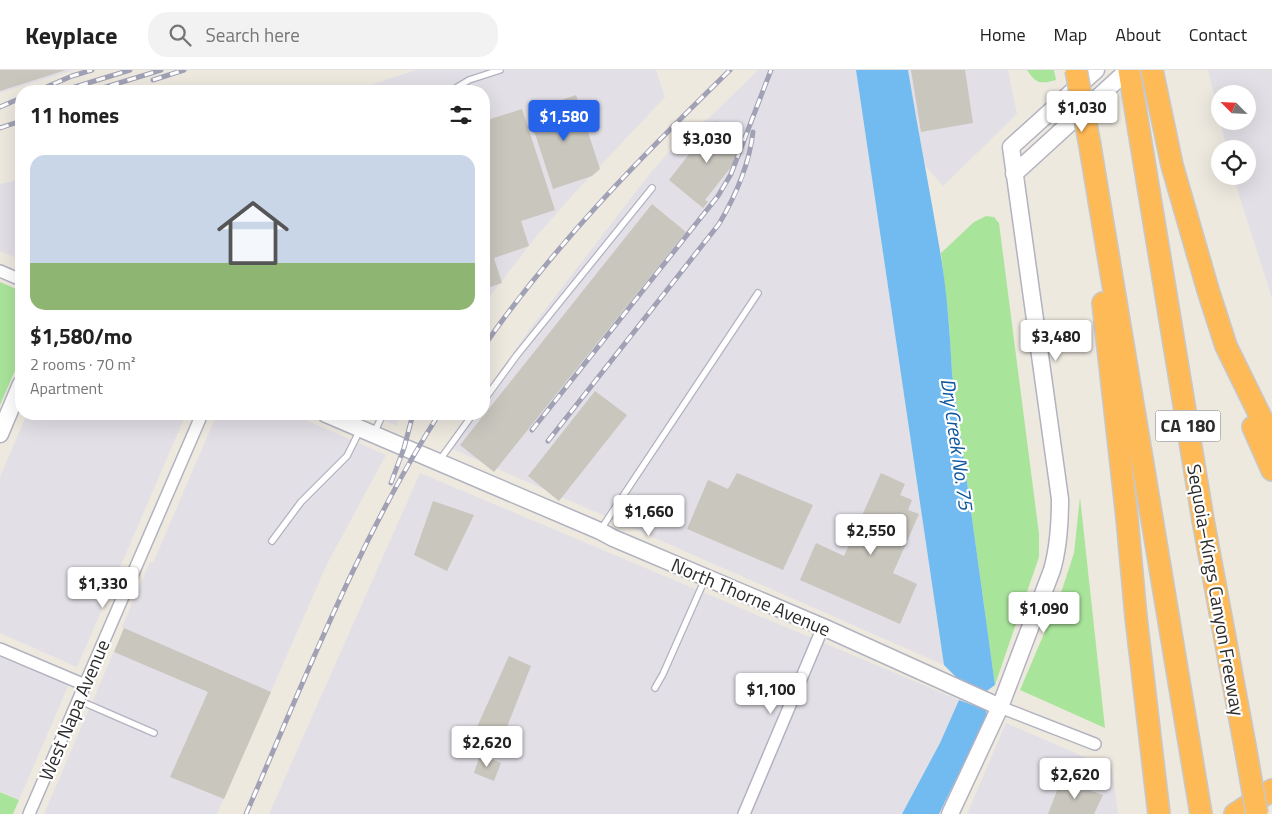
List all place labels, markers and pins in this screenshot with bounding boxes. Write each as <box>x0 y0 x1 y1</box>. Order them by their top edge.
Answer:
pin: $1,030 <box>1041 90 1123 133</box>
pin: $1,580 <box>523 100 605 142</box>
pin: $3,030 <box>666 122 748 164</box>
pin: $3,480 <box>1015 320 1097 362</box>
pin: $1,660 <box>608 494 690 537</box>
pin: $2,550 <box>830 514 912 556</box>
pin: $1,330 <box>62 566 144 609</box>
pin: $1,090 <box>1003 592 1085 634</box>
pin: $1,100 <box>730 672 812 715</box>
pin: $2,620 <box>446 726 528 768</box>
pin: $2,620 <box>1034 758 1116 800</box>

